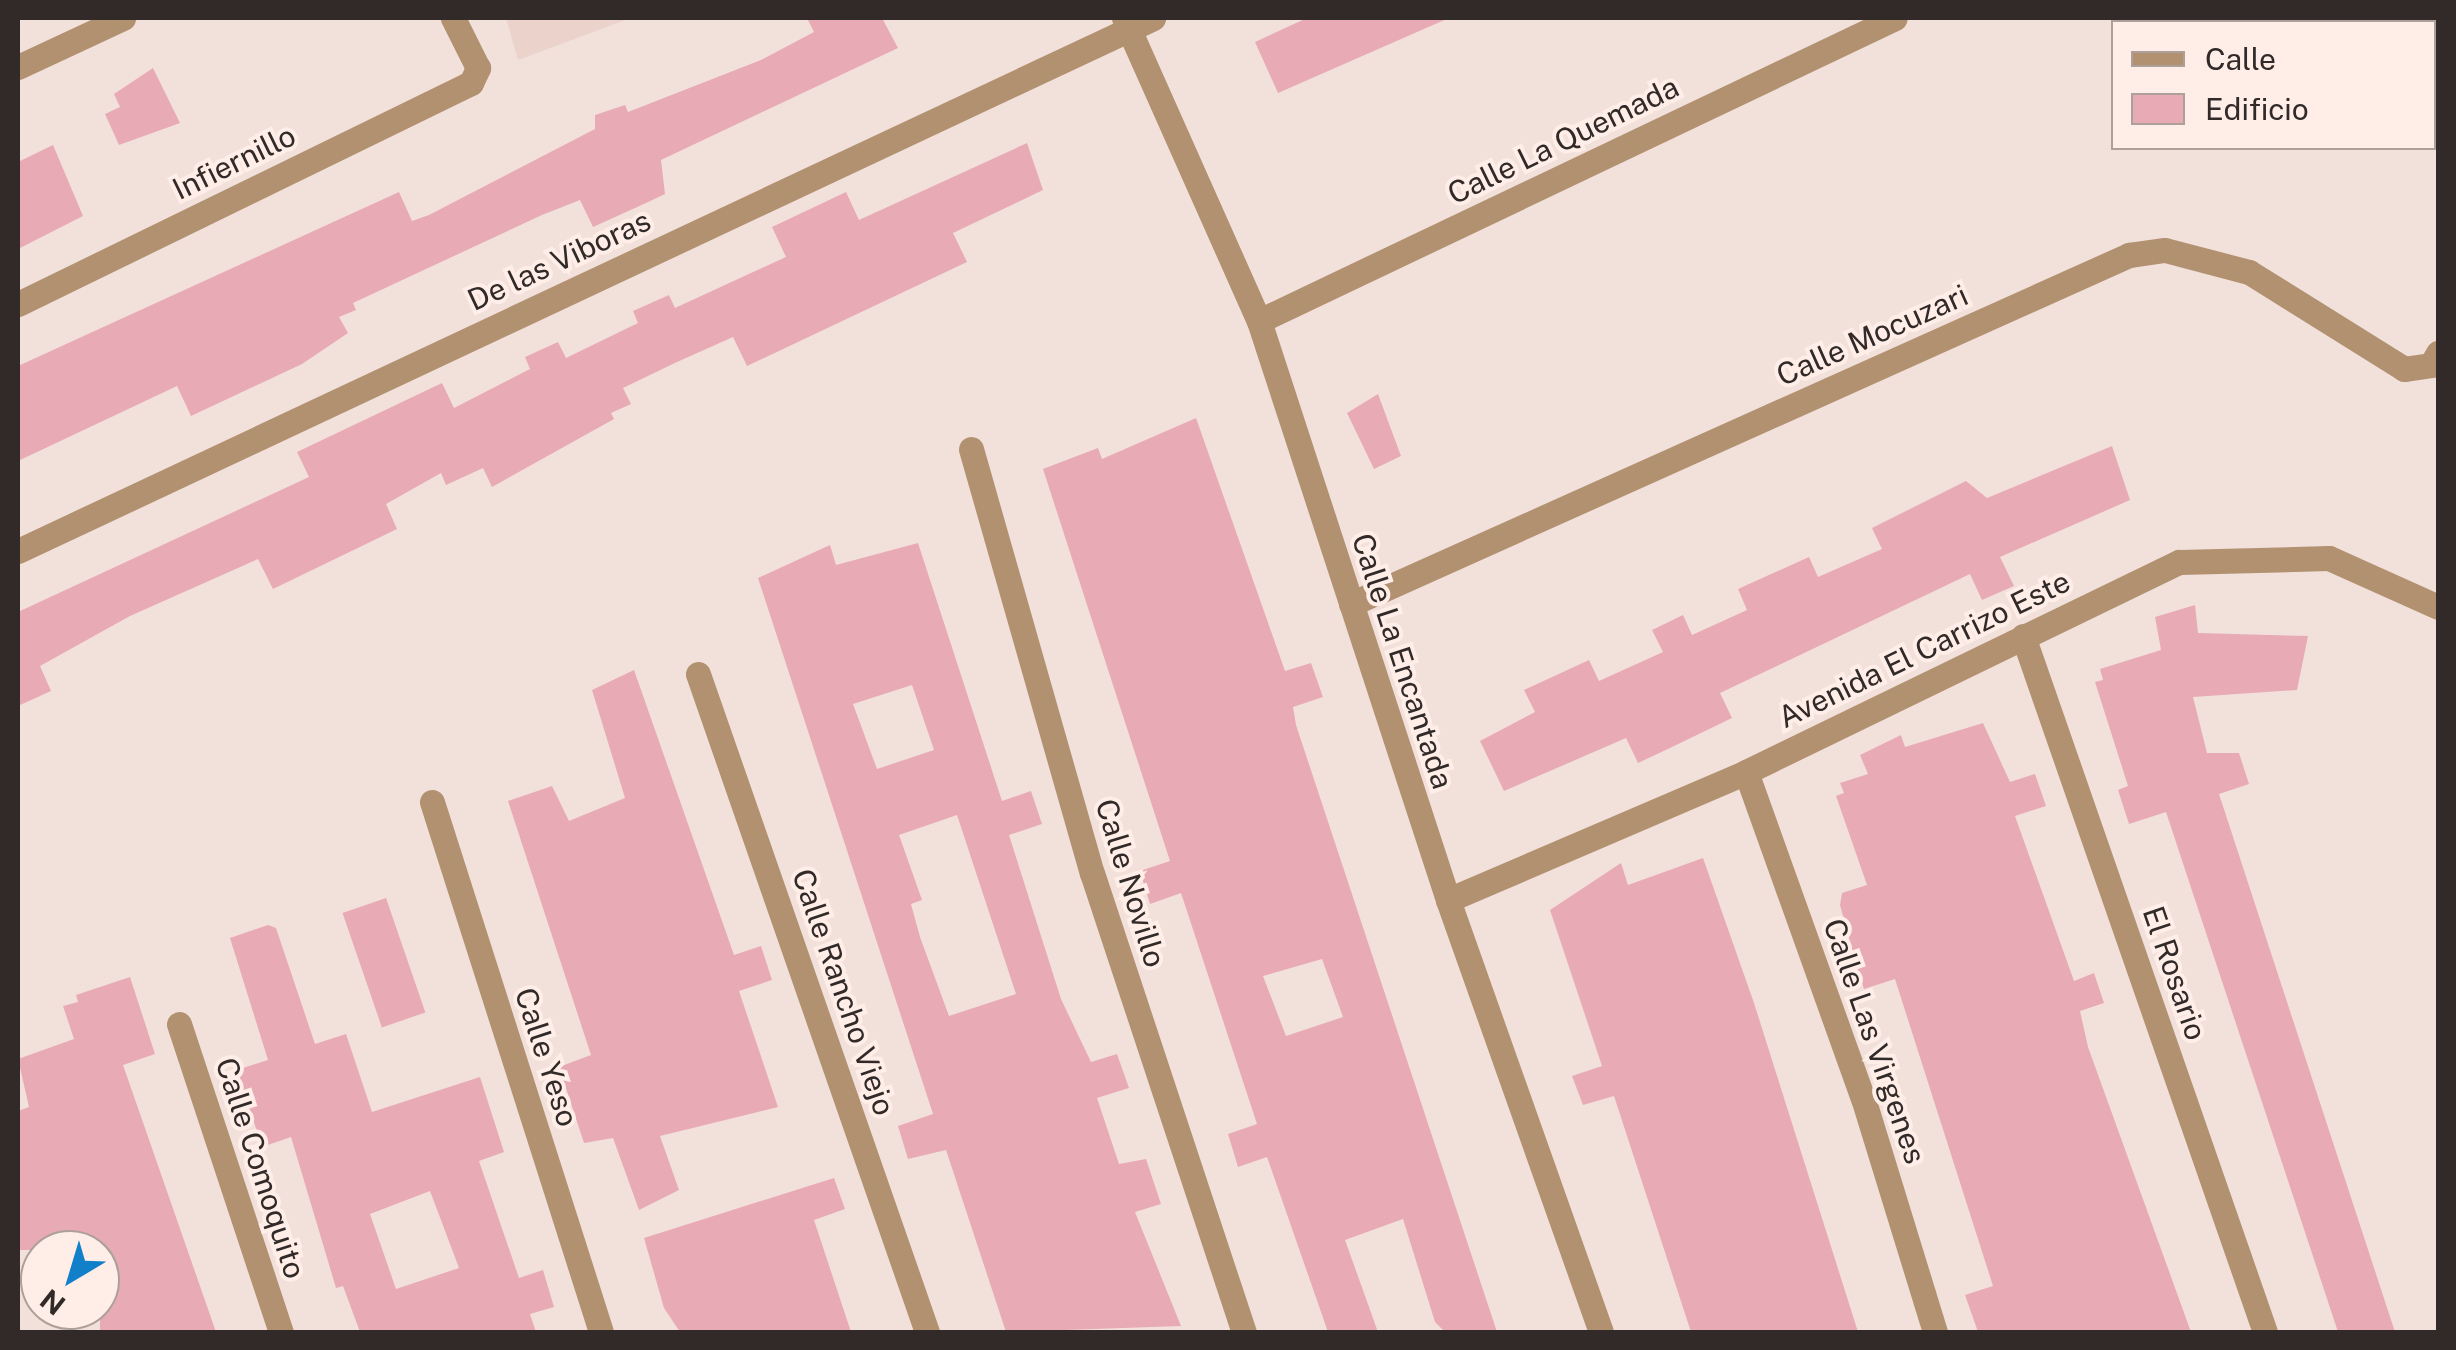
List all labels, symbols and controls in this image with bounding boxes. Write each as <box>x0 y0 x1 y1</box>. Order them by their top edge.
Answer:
legend <box>2111 20 2436 150</box>
text: Calle <box>2205 41 2276 77</box>
street label: Calle La Quemada <box>1441 68 1685 212</box>
text: Edificio <box>2205 91 2309 127</box>
street label: Infiernillo <box>167 117 301 207</box>
street label: De las Viboras <box>461 202 657 318</box>
street label: Calle Mocuzari <box>1771 277 1973 393</box>
street label: Calle La Encantada <box>1345 529 1461 793</box>
street label: Avenida El Carrizo Este <box>1772 563 2076 735</box>
street label: Calle Novillo <box>1088 795 1174 971</box>
street label: Calle Rancho Viejo <box>785 864 903 1120</box>
street label: El Rosario <box>2135 901 2215 1045</box>
street label: Calle Las Virgenes <box>1816 913 1934 1169</box>
street label: Calle Yeso <box>508 983 586 1131</box>
street label: Calle Comoquito <box>208 1053 314 1283</box>
north arrow <box>20 1230 120 1330</box>
text: N <box>34 1283 71 1322</box>

